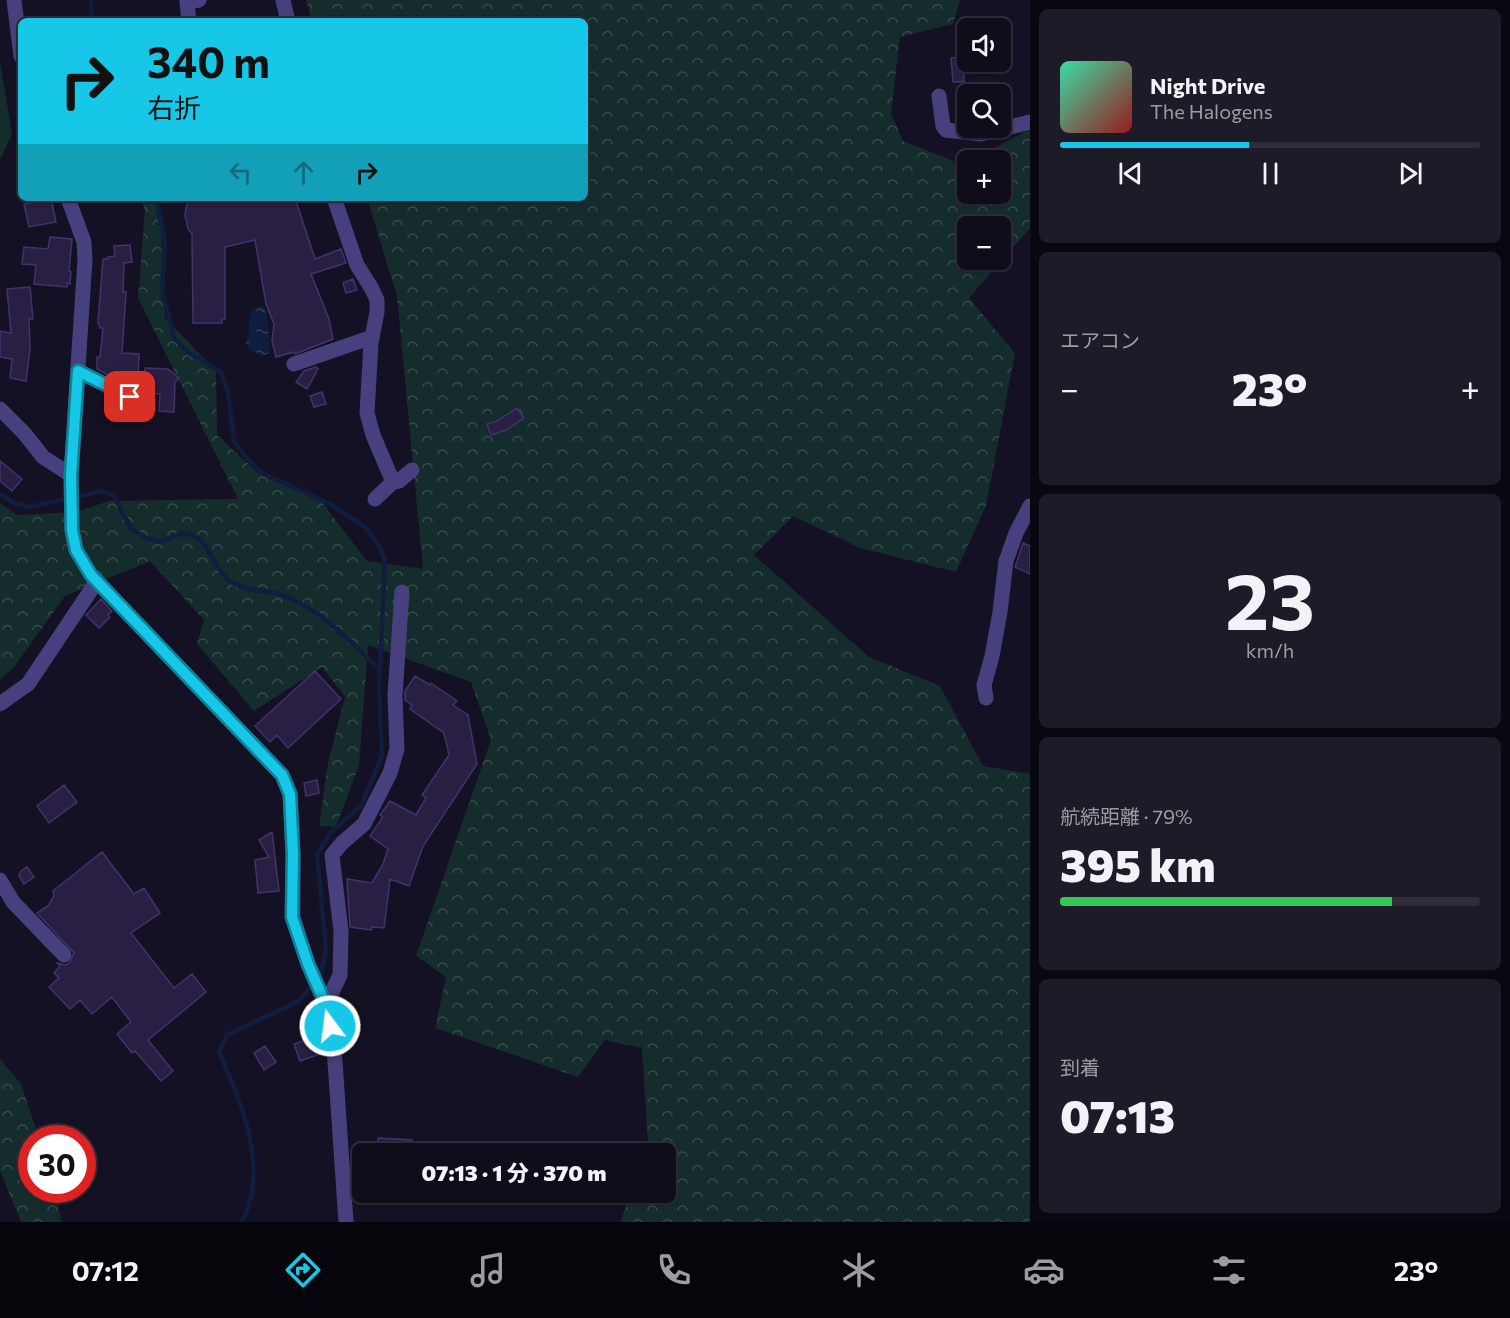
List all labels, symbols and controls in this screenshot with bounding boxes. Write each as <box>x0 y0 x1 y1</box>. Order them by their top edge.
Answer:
map controls <box>957 18 1011 270</box>
button: sound <box>957 18 1011 72</box>
text: 340 m <box>147 35 270 87</box>
icon: right <box>48 42 126 120</box>
text: Night Drive <box>1150 72 1265 99</box>
button: search <box>957 84 1011 138</box>
text: 右折 <box>147 91 201 124</box>
text: The Halogens <box>1150 99 1273 123</box>
button: + <box>957 150 1011 204</box>
icon: left <box>224 156 257 189</box>
icon: ahead <box>287 156 320 189</box>
icon: right <box>350 156 383 189</box>
icon: previous <box>1114 157 1147 190</box>
icon: pause <box>1254 157 1287 190</box>
icon: next <box>1394 157 1427 190</box>
button: − <box>957 216 1011 270</box>
text: エアコン <box>1060 328 1140 352</box>
text: 23° <box>1232 360 1308 415</box>
text: − <box>1060 367 1079 408</box>
text: + <box>1461 367 1480 408</box>
pin <box>104 371 155 422</box>
icon: arrive <box>113 380 146 413</box>
text: 23 <box>1225 551 1315 646</box>
text: km/h <box>1246 638 1294 662</box>
text: 航続距離 · 79% <box>1060 804 1193 828</box>
text: 395 km <box>1060 836 1216 891</box>
position arrow <box>298 994 362 1058</box>
text: 到着 <box>1060 1055 1100 1079</box>
text: 07:13 <box>1060 1087 1175 1142</box>
speed limit sign: 30 <box>18 1125 96 1203</box>
text: 07:13 · 1 分 · 370 m <box>422 1159 606 1186</box>
icon: directions <box>282 1249 324 1291</box>
icon: music <box>467 1249 509 1291</box>
icon: phone <box>653 1249 695 1291</box>
icon: climate <box>838 1249 880 1291</box>
icon: car <box>1023 1249 1065 1291</box>
icon: filters <box>1208 1249 1250 1291</box>
text: 07:12 <box>72 1254 139 1287</box>
text: 23° <box>1394 1254 1438 1287</box>

